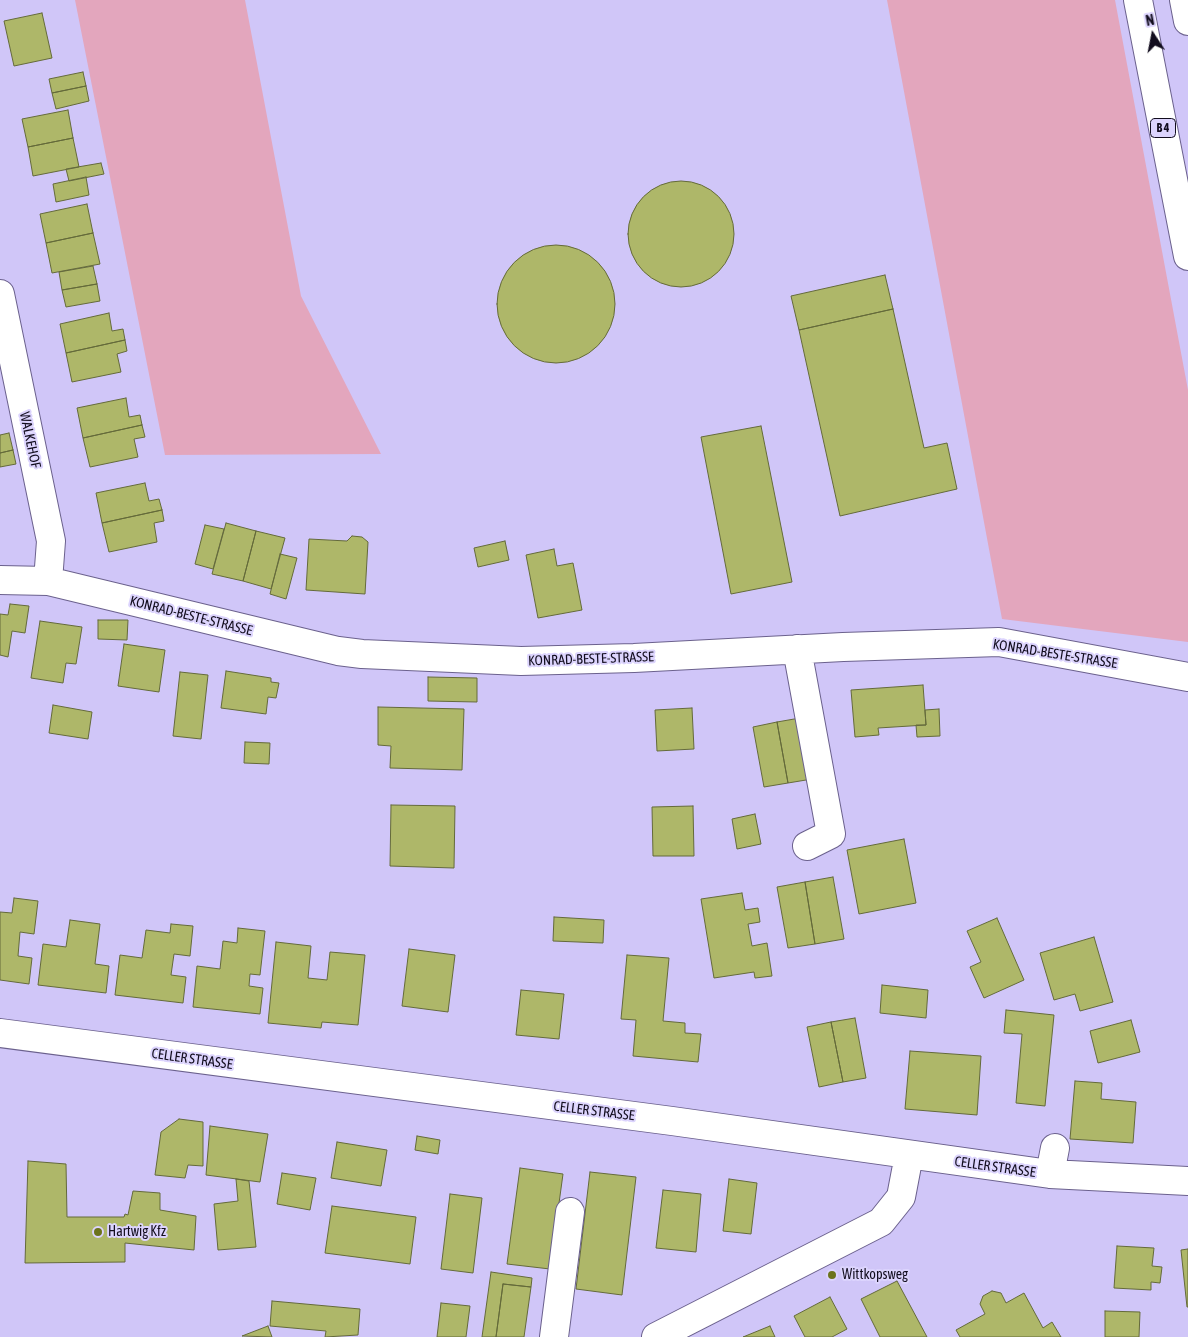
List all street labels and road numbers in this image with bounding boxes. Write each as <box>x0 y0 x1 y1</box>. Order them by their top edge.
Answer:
road number: B 4 <box>1150 119 1176 138</box>
street label: WALKEHOF <box>16 410 44 470</box>
street label: KONRAD-BESTE-STRASSE <box>128 593 254 639</box>
street label: KONRAD-BESTE-STRASSE <box>992 636 1118 672</box>
street label: KONRAD-BESTE-STRASSE <box>528 648 654 670</box>
street label: CELLER STRASSE <box>150 1045 234 1073</box>
street label: CELLER STRASSE <box>552 1098 636 1124</box>
street label: CELLER STRASSE <box>953 1153 1037 1181</box>

